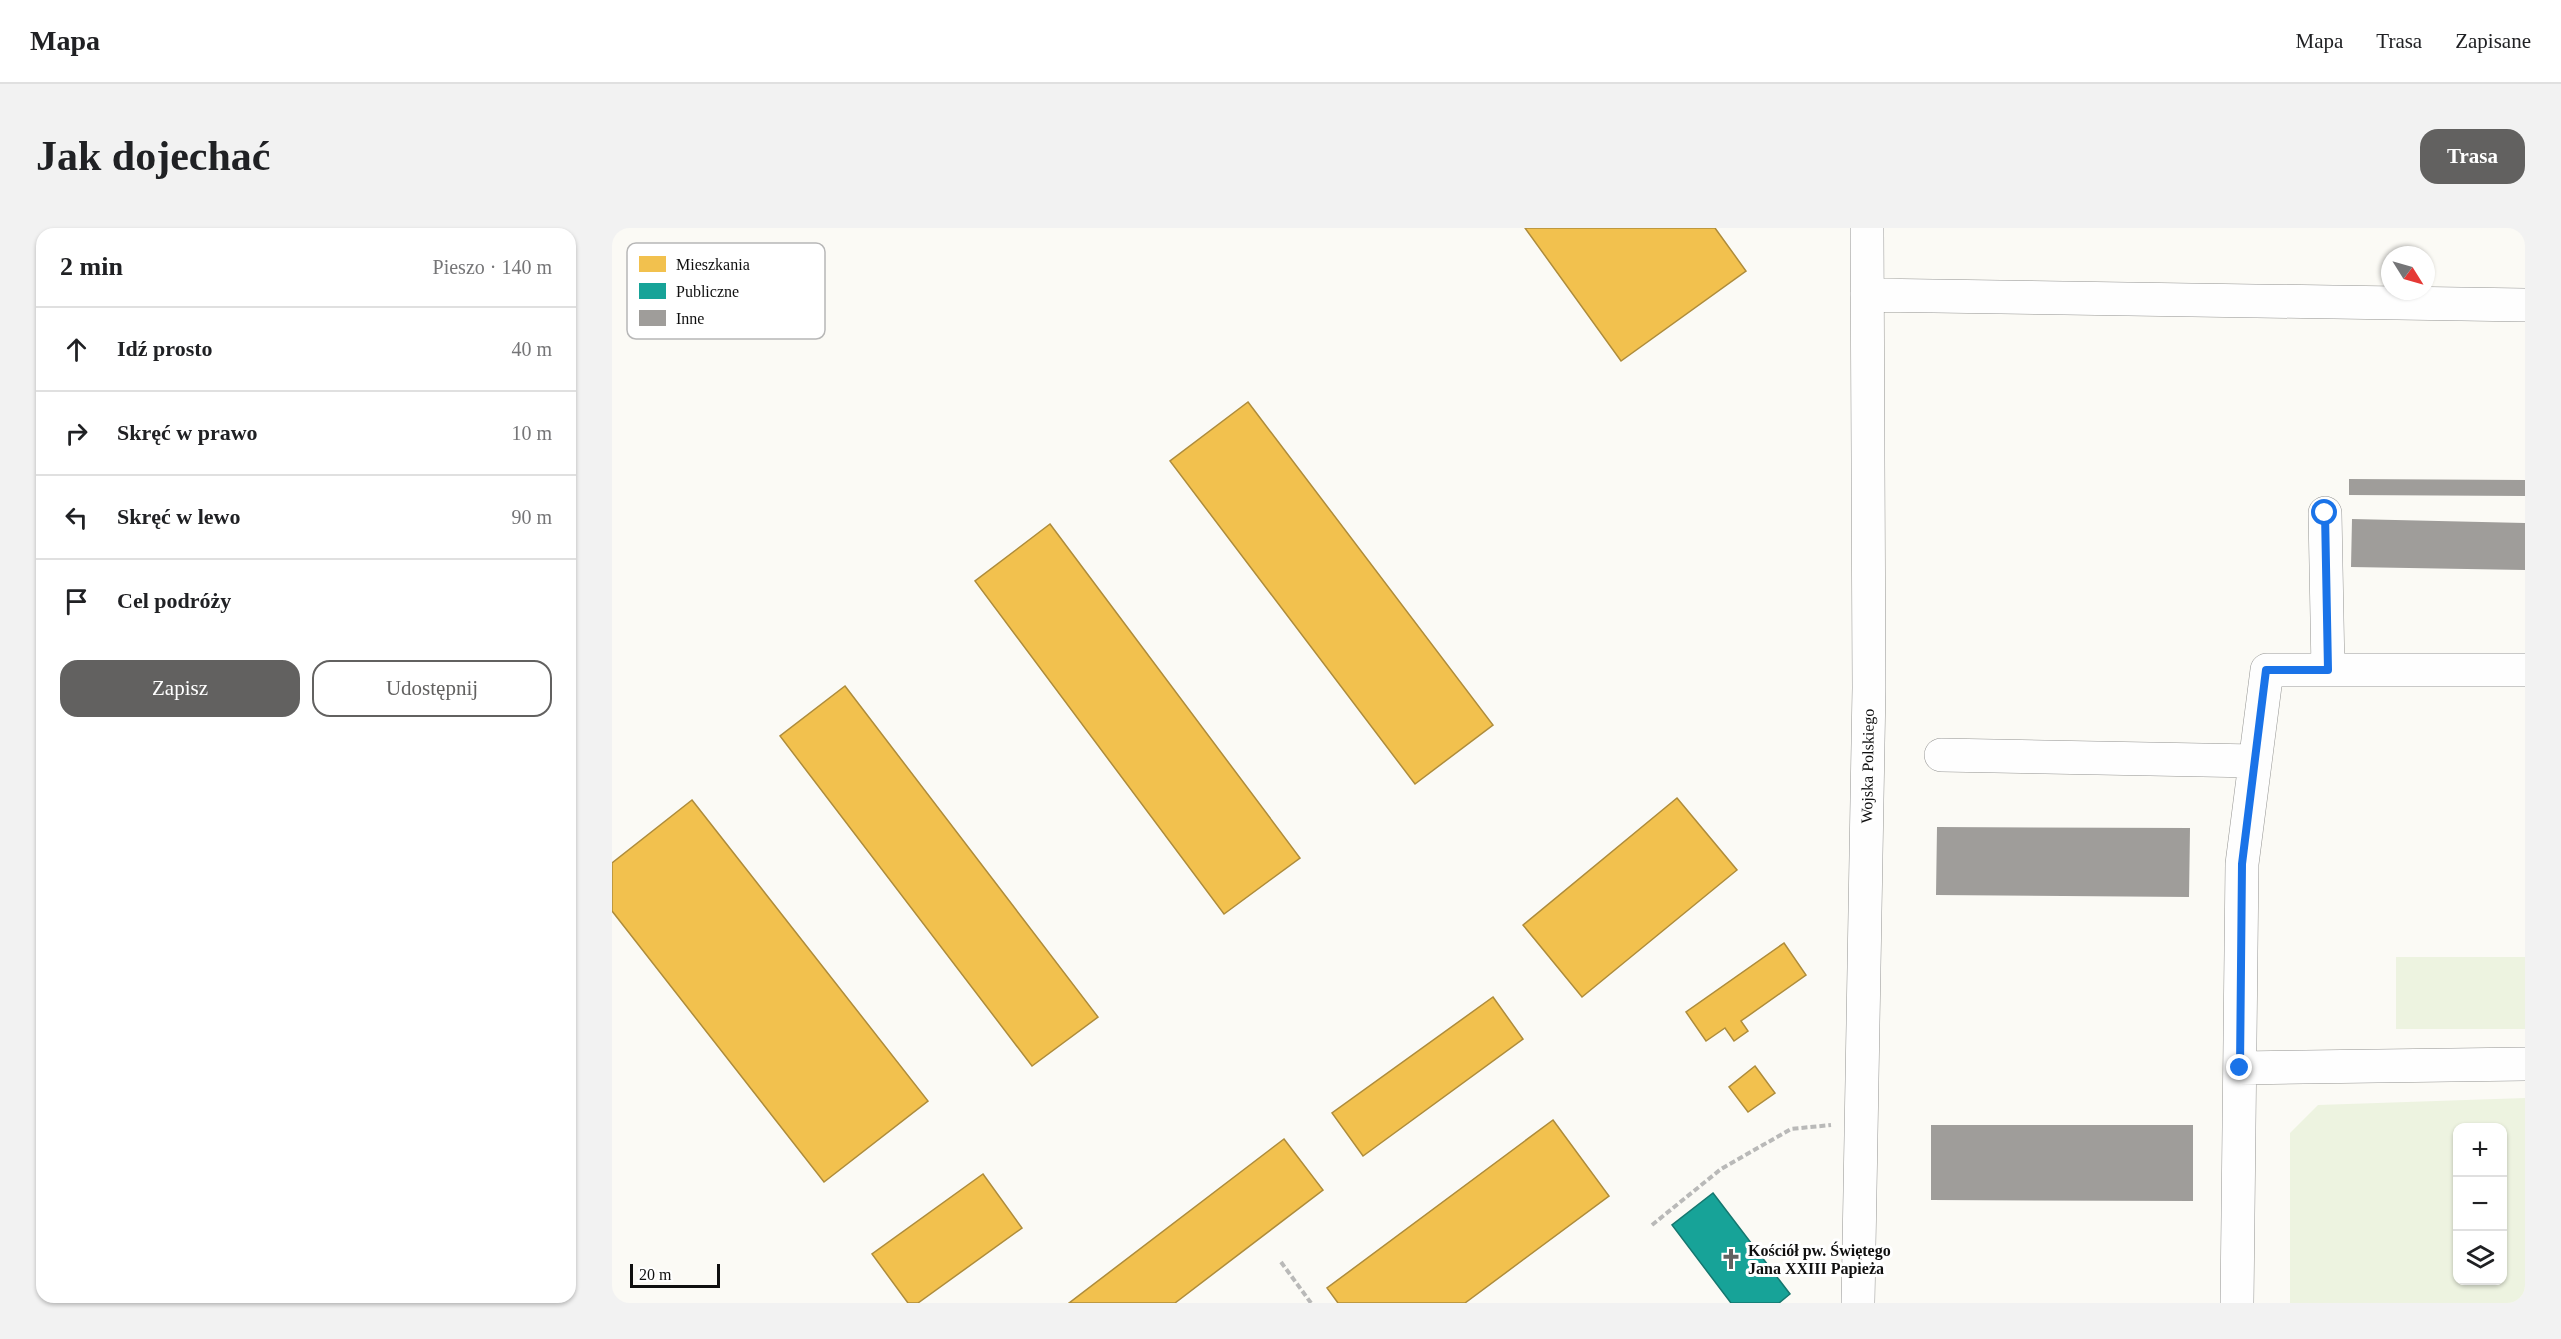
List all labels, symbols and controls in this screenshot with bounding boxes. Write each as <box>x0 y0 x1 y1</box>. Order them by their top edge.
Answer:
text: Mapa <box>30 25 100 56</box>
text: Mapa <box>2295 29 2343 53</box>
text: Trasa <box>2376 29 2422 53</box>
text: Zapisane <box>2455 29 2531 53</box>
button: Trasa <box>2420 129 2525 184</box>
text: Jak dojechać <box>36 133 271 179</box>
legend <box>627 243 825 339</box>
north arrow <box>2381 246 2435 300</box>
text: 2 min <box>60 252 123 281</box>
text: Pieszo · 140 m <box>433 256 552 278</box>
text: Mieszkania <box>676 256 750 273</box>
text: Publiczne <box>676 283 739 300</box>
text: Inne <box>676 310 704 327</box>
icon: ahead <box>60 333 93 366</box>
text: Idź prosto <box>117 336 213 361</box>
text: 40 m <box>511 338 552 360</box>
icon: right <box>60 417 93 450</box>
text: Skręć w prawo <box>117 420 258 445</box>
text: 10 m <box>511 422 552 444</box>
route start <box>2311 499 2337 525</box>
icon: left <box>60 501 93 534</box>
text: Skręć w lewo <box>117 504 240 529</box>
text: 90 m <box>511 506 552 528</box>
icon: arrive <box>60 585 93 618</box>
text: Cel podróży <box>117 588 231 613</box>
button: Zapisz <box>60 660 300 717</box>
button: Udostępnij <box>312 660 552 717</box>
street label: Wojska Polskiego <box>1858 709 1878 824</box>
route end <box>2226 1054 2252 1080</box>
map controls <box>2453 1123 2507 1285</box>
button: + <box>2453 1123 2507 1177</box>
button: − <box>2453 1177 2507 1231</box>
button: layers <box>2453 1231 2507 1285</box>
place label: Kościół pw. Świętego Jana XXIII Papieża <box>1748 1241 1891 1278</box>
church icon: Kościół pw. Świętego Jana XXIII Papieża <box>1719 1247 1743 1271</box>
scale bar <box>630 1261 720 1288</box>
text: 20 m <box>639 1266 671 1283</box>

